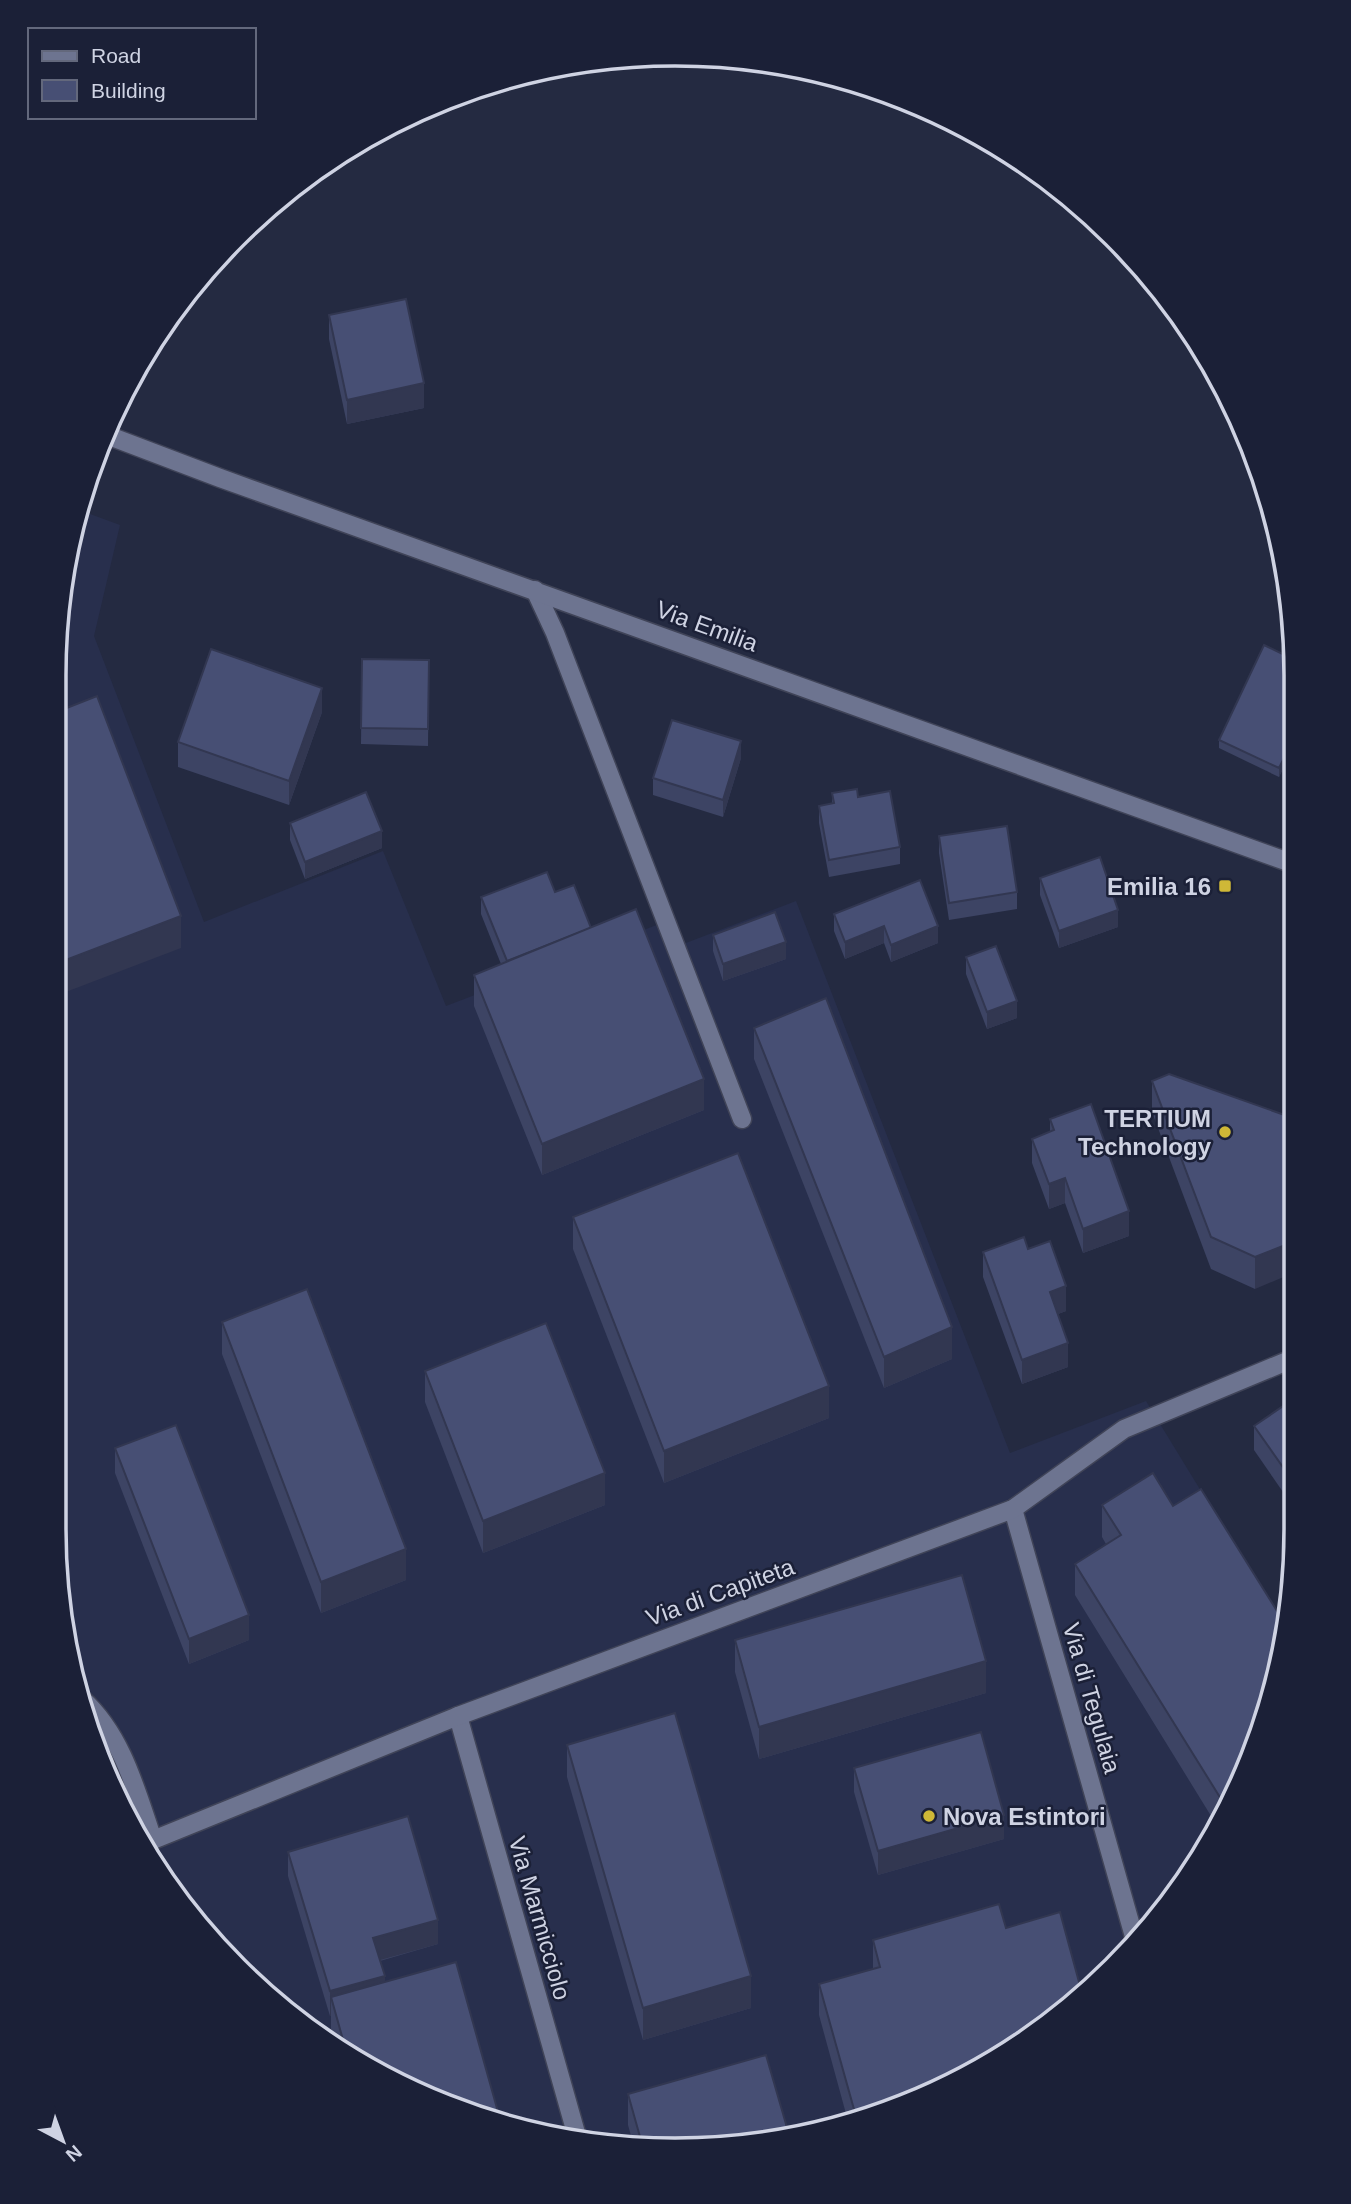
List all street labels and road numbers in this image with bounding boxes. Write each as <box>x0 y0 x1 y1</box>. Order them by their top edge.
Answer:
street label: Via Emilia <box>652 595 762 657</box>
street label: Via di Capiteta <box>642 1552 798 1631</box>
street label: Via di Tegulaia <box>1058 1620 1127 1777</box>
street label: Via Marmicciolo <box>504 1833 576 2003</box>

